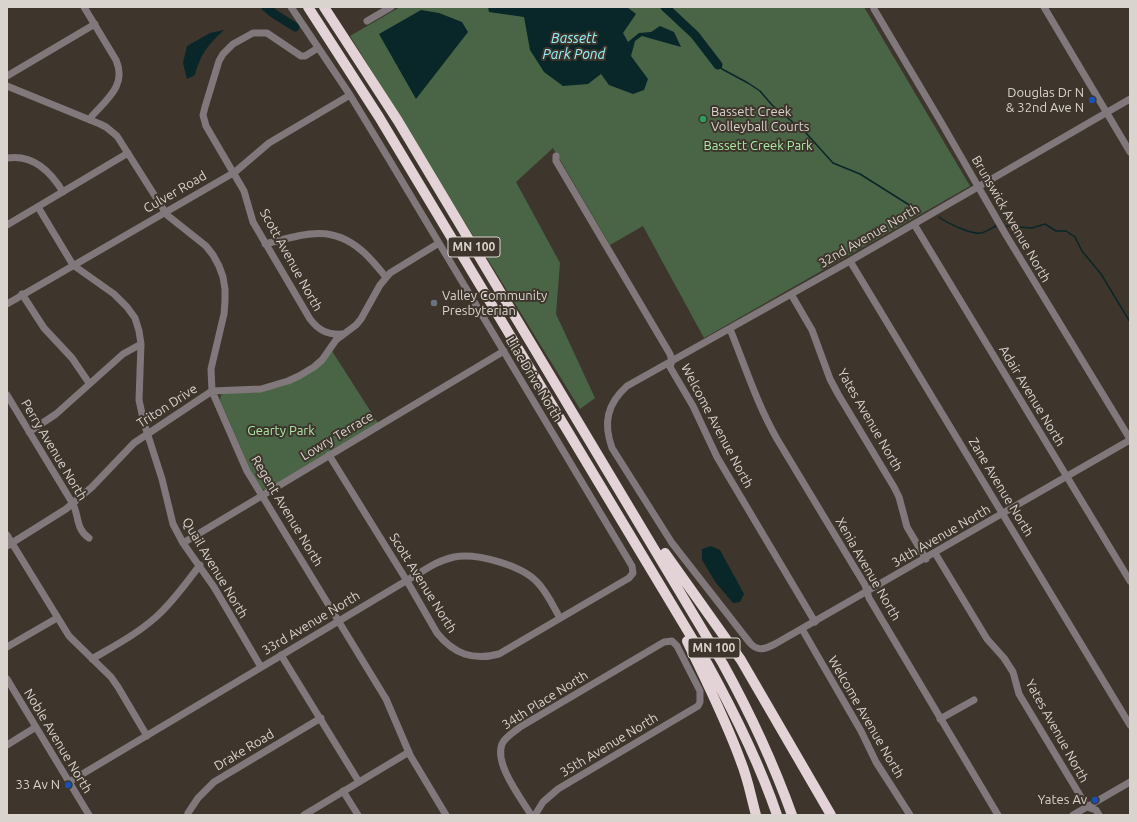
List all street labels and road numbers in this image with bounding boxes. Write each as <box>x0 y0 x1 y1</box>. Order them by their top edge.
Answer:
street label: Brunswick Avenue North <box>968 153 1054 285</box>
street label: Culver Road <box>141 168 209 216</box>
street label: 32nd Avenue North <box>816 201 922 271</box>
street label: Scott Avenue North <box>256 206 326 314</box>
road number: MN 100 <box>448 237 500 257</box>
street label: Lilac Drive North <box>502 333 566 425</box>
street label: Adair Avenue North <box>996 343 1068 449</box>
street label: Welcome Avenue North <box>678 361 756 491</box>
street label: Yates Avenue North <box>834 366 906 474</box>
street label: Triton Drive <box>134 381 200 431</box>
street label: Perry Avenue North <box>18 397 90 503</box>
street label: Lowry Terrace <box>298 408 376 464</box>
street label: Zane Avenue North <box>965 435 1037 539</box>
street label: Regent Avenue North <box>248 453 326 569</box>
street label: 34th Avenue North <box>889 501 993 571</box>
street label: Quail Avenue North <box>179 515 251 621</box>
street label: Xenia Avenue North <box>832 515 904 623</box>
street label: Scott Avenue North <box>386 530 460 636</box>
street label: 33rd Avenue North <box>259 588 363 658</box>
road number: MN 100 <box>688 638 740 658</box>
street label: Welcome Avenue North <box>825 653 907 781</box>
street label: 34th Place North <box>499 667 591 733</box>
street label: Yates Avenue North <box>1022 677 1092 785</box>
street label: Noble Avenue North <box>21 686 95 796</box>
street label: 35th Avenue North <box>557 710 661 780</box>
street label: Drake Road <box>211 726 277 774</box>

